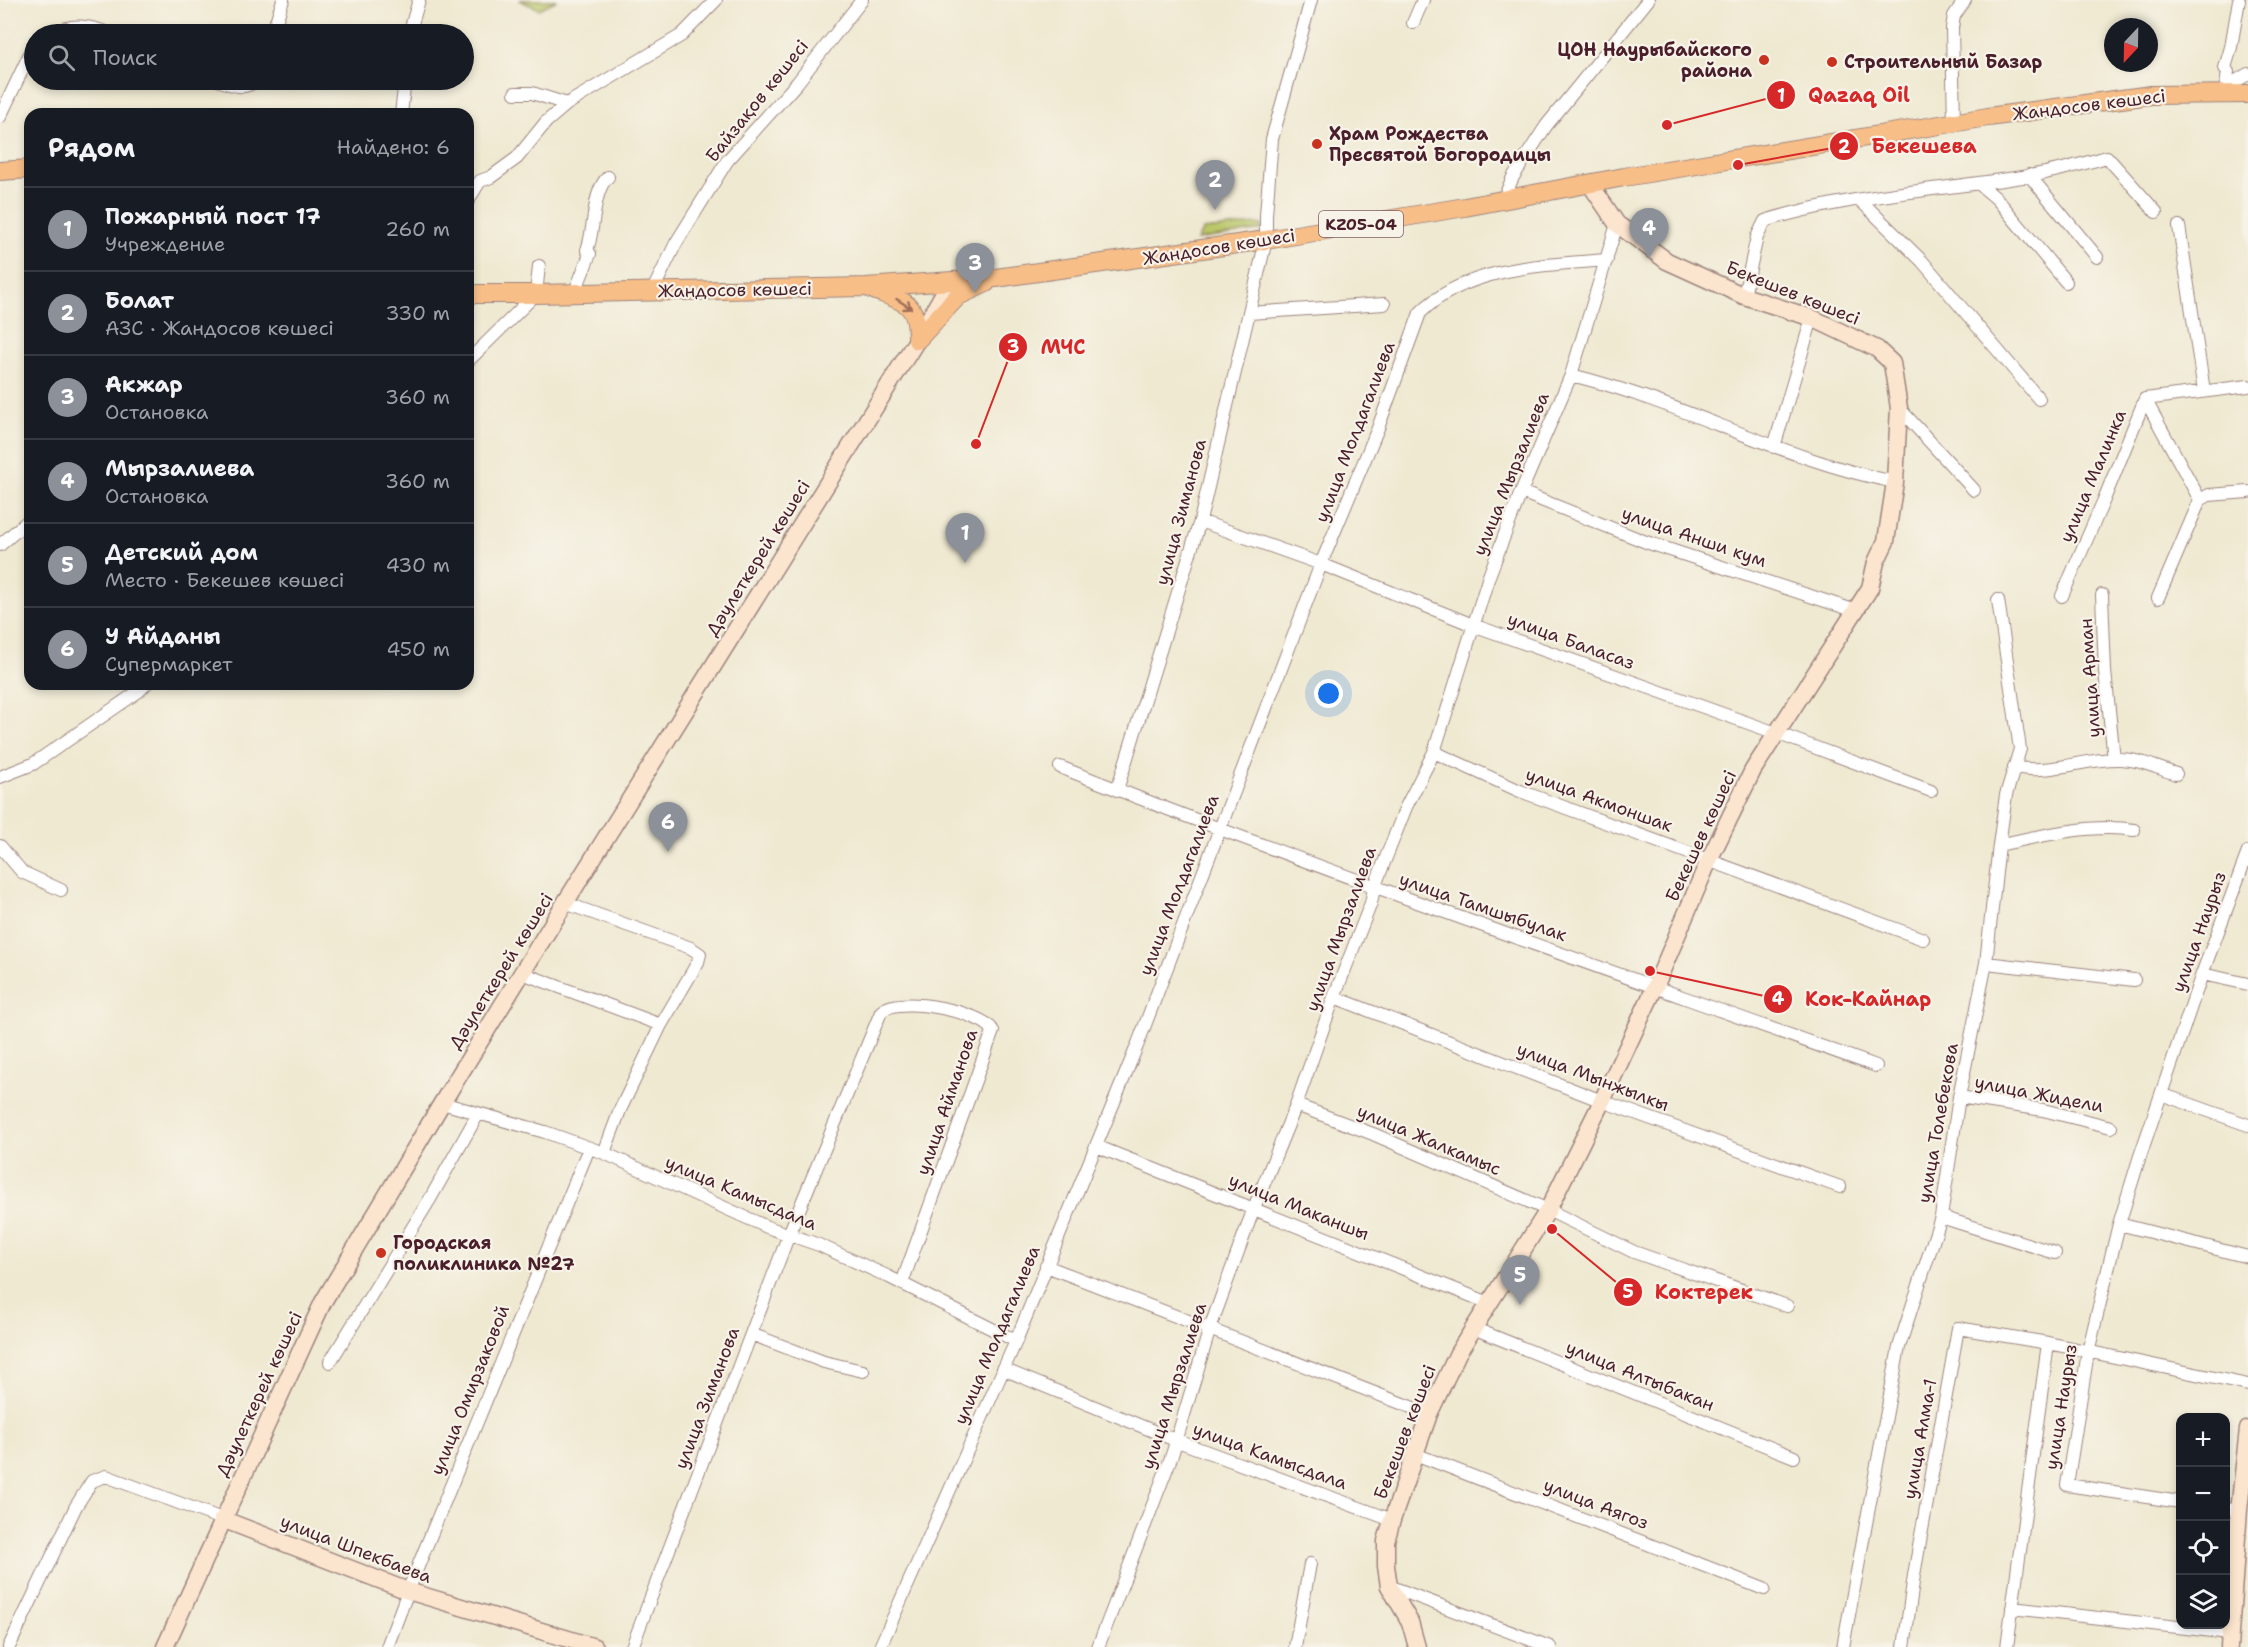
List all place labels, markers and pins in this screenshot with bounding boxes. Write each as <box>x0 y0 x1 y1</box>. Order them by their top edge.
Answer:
place label: ЦОН Наурыбайского района <box>1557 38 1753 83</box>
place label: Строительный Базар <box>1844 50 2042 74</box>
marker: ЦОН Наурыбайского района <box>1757 53 1771 67</box>
marker: Строительный Базар <box>1825 55 1839 69</box>
callout: Qazaq Oil <box>1766 76 1922 114</box>
place label: Храм Рождества Пресвятой Богородицы <box>1329 122 1551 167</box>
callout: Бекешева <box>1829 127 1988 165</box>
marker: Храм Рождества Пресвятой Богородицы <box>1310 137 1324 151</box>
pin: 2 <box>1196 160 1234 210</box>
pin: 4 <box>1630 208 1668 258</box>
pin: 3 <box>956 244 994 293</box>
callout: МЧС <box>998 328 1097 366</box>
pin: 1 <box>946 514 984 563</box>
pin: 6 <box>648 802 688 852</box>
callout: Кок-Кайнар <box>1763 980 1943 1018</box>
place label: Городская поликлиника №27 <box>393 1231 575 1276</box>
marker: Городская поликлиника №27 <box>374 1246 388 1260</box>
pin: 5 <box>1500 1256 1540 1305</box>
callout: Коктерек <box>1613 1273 1765 1311</box>

